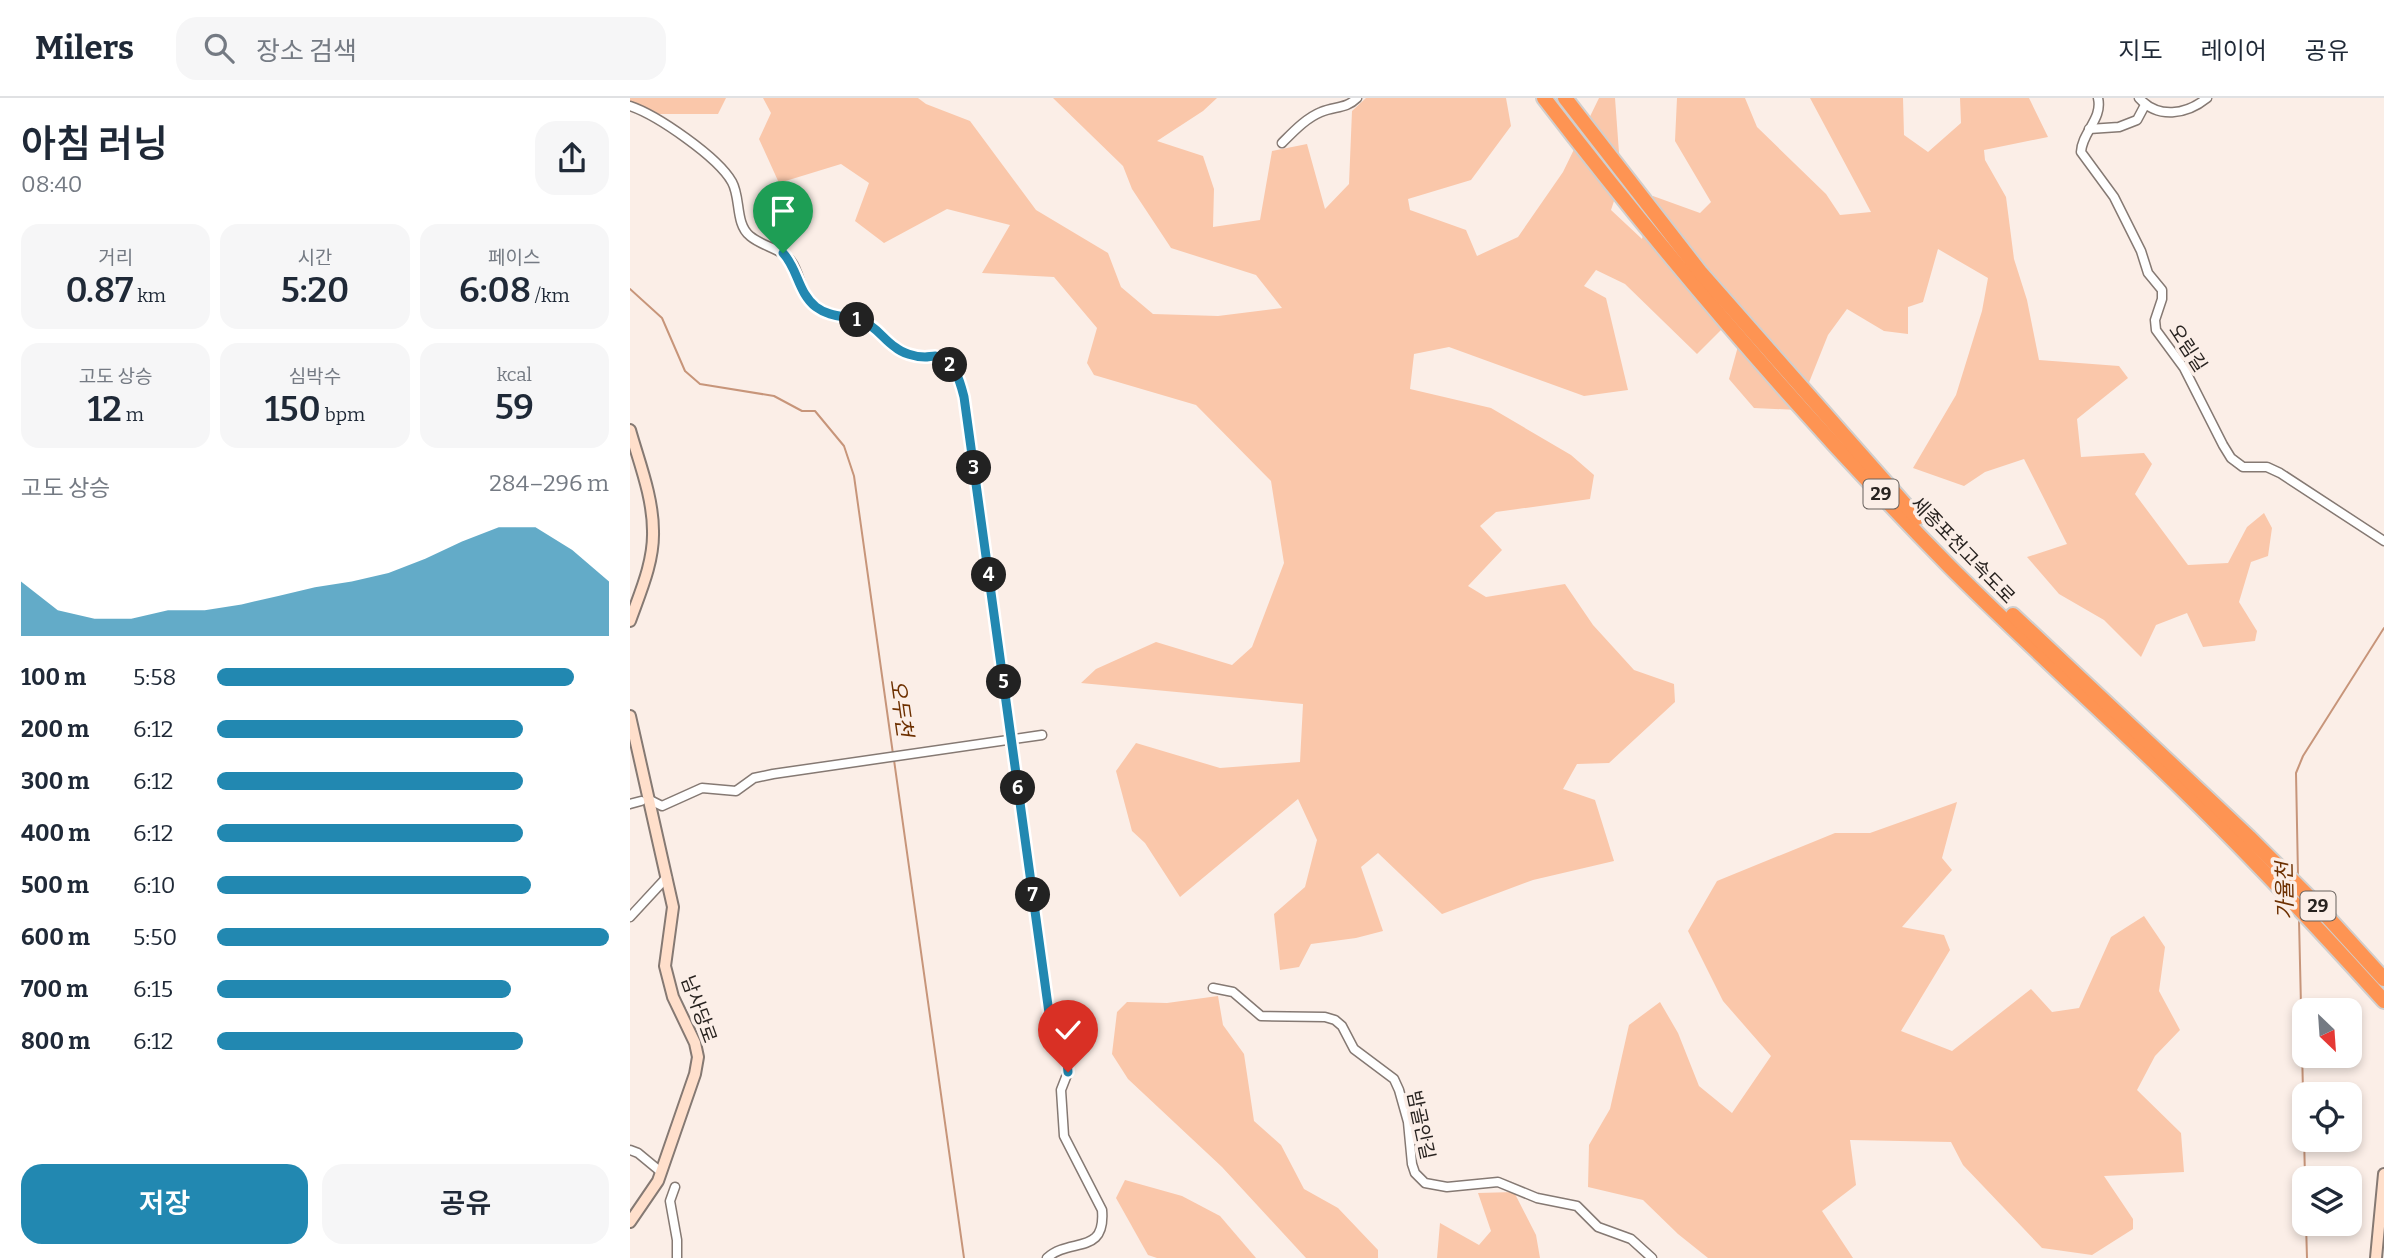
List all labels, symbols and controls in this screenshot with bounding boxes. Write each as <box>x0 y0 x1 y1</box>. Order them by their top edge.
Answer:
search box <box>176 17 666 80</box>
text: Milers <box>35 28 134 68</box>
icon: search <box>200 29 238 67</box>
text: 장소 검색 <box>256 36 357 67</box>
text: 지도 <box>2118 37 2163 65</box>
text: 레이어 <box>2201 37 2267 65</box>
text: 공유 <box>2305 37 2349 65</box>
text: 아침 러닝 <box>21 121 168 167</box>
button: share <box>535 121 609 195</box>
text: 08:40 <box>21 170 83 198</box>
pin <box>753 181 813 253</box>
icon: arrive <box>764 192 802 230</box>
text: 거리 <box>98 246 133 269</box>
text: 시간 <box>298 246 332 269</box>
text: 페이스 <box>488 246 541 269</box>
text: 0.87 <box>66 269 133 311</box>
text: 5:20 <box>281 269 349 311</box>
text: 6:08 <box>459 269 531 311</box>
text: km <box>133 284 166 307</box>
text: /km <box>531 284 570 307</box>
pin: 1 <box>840 302 874 338</box>
text: 1 <box>852 308 861 331</box>
street label: 오림길 <box>2164 320 2212 376</box>
pin: 2 <box>932 348 968 382</box>
text: 2 <box>944 353 955 376</box>
text: kcal <box>497 363 532 386</box>
text: 고도 상승 <box>79 365 153 388</box>
text: 심박수 <box>289 365 341 388</box>
text: 59 <box>495 386 534 428</box>
text: 12 <box>88 388 122 430</box>
text: 150 <box>265 388 321 430</box>
text: m <box>122 403 144 426</box>
text: bpm <box>321 403 365 426</box>
pin: 3 <box>956 450 992 486</box>
text: 3 <box>968 456 979 479</box>
text: 284–296 m <box>489 469 609 497</box>
text: 고도 상승 <box>21 474 110 502</box>
road number: 29 <box>1864 480 1898 508</box>
street label: 세종포천고속도로 <box>1906 492 2020 608</box>
pin: 4 <box>972 558 1006 592</box>
text: 4 <box>983 563 994 586</box>
text: 100 m <box>21 663 86 691</box>
text: 5:58 <box>133 663 176 691</box>
pin: 5 <box>986 664 1022 700</box>
text: 5 <box>998 670 1009 693</box>
water label: 오두천 <box>884 677 918 741</box>
text: 200 m <box>21 715 89 743</box>
text: 6:12 <box>133 715 173 743</box>
text: 300 m <box>21 767 90 795</box>
text: 6:12 <box>133 767 173 795</box>
pin: 6 <box>1000 770 1036 806</box>
text: 6 <box>1012 776 1023 799</box>
text: 400 m <box>21 819 90 847</box>
text: 6:12 <box>133 819 173 847</box>
water label: 가율천 <box>2271 859 2299 920</box>
text: 500 m <box>21 871 89 899</box>
text: 6:10 <box>133 871 175 899</box>
pin: 7 <box>1016 878 1050 912</box>
text: 7 <box>1027 883 1038 906</box>
road number: 29 <box>2300 892 2336 920</box>
text: 600 m <box>21 923 90 951</box>
text: 5:50 <box>133 923 177 951</box>
street label: 남사당로 <box>676 972 722 1046</box>
text: 700 m <box>21 975 88 1003</box>
text: 6:15 <box>133 975 173 1003</box>
north arrow <box>2292 998 2362 1068</box>
map controls <box>2292 998 2362 1236</box>
pin <box>1038 1000 1098 1072</box>
icon: check <box>1049 1011 1087 1049</box>
text: 800 m <box>21 1027 90 1055</box>
text: 6:12 <box>133 1027 173 1055</box>
button: locate <box>2292 1082 2362 1152</box>
street label: 밤골안길 <box>1402 1088 1440 1162</box>
button: 저장 <box>21 1164 308 1244</box>
button: 공유 <box>322 1164 609 1244</box>
button: layers <box>2292 1166 2362 1236</box>

